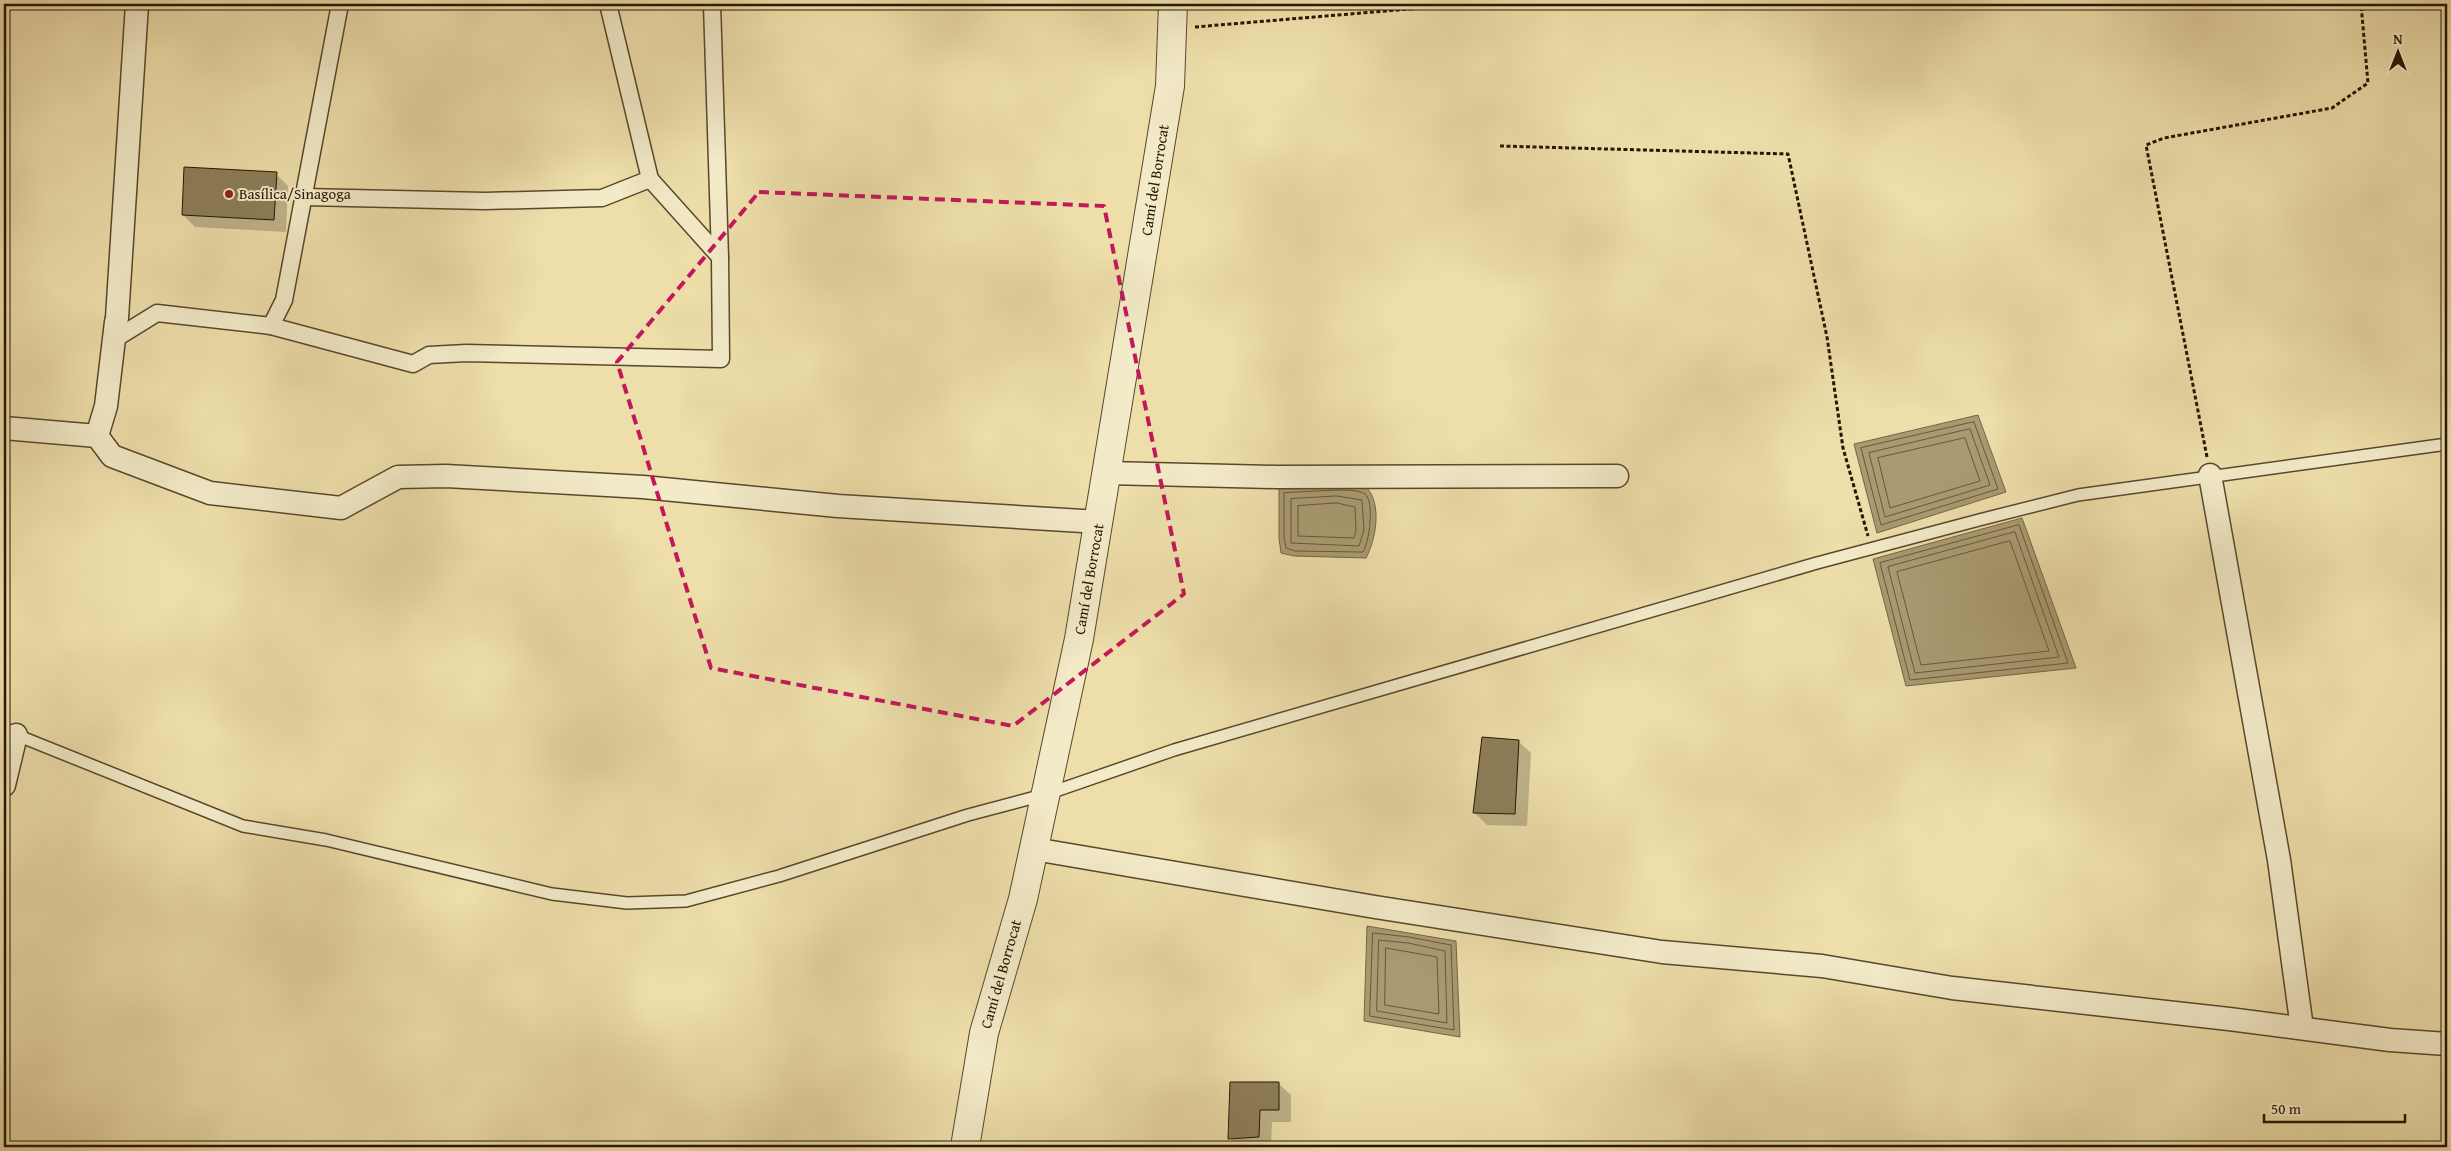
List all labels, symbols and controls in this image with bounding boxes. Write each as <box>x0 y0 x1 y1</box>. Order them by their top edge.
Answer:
north arrow <box>2374 28 2424 78</box>
text: N <box>2393 29 2403 49</box>
street label: Camí del Borrocat <box>1135 122 1174 237</box>
place label: Basílica/Sinagoga <box>239 183 351 204</box>
marker: Basílica/Sinagoga <box>223 188 235 200</box>
street label: Camí del Borrocat <box>1068 521 1109 636</box>
street label: Camí del Borrocat <box>975 916 1026 1031</box>
scale bar <box>2264 1091 2405 1123</box>
text: 50 m <box>2271 1098 2302 1119</box>

